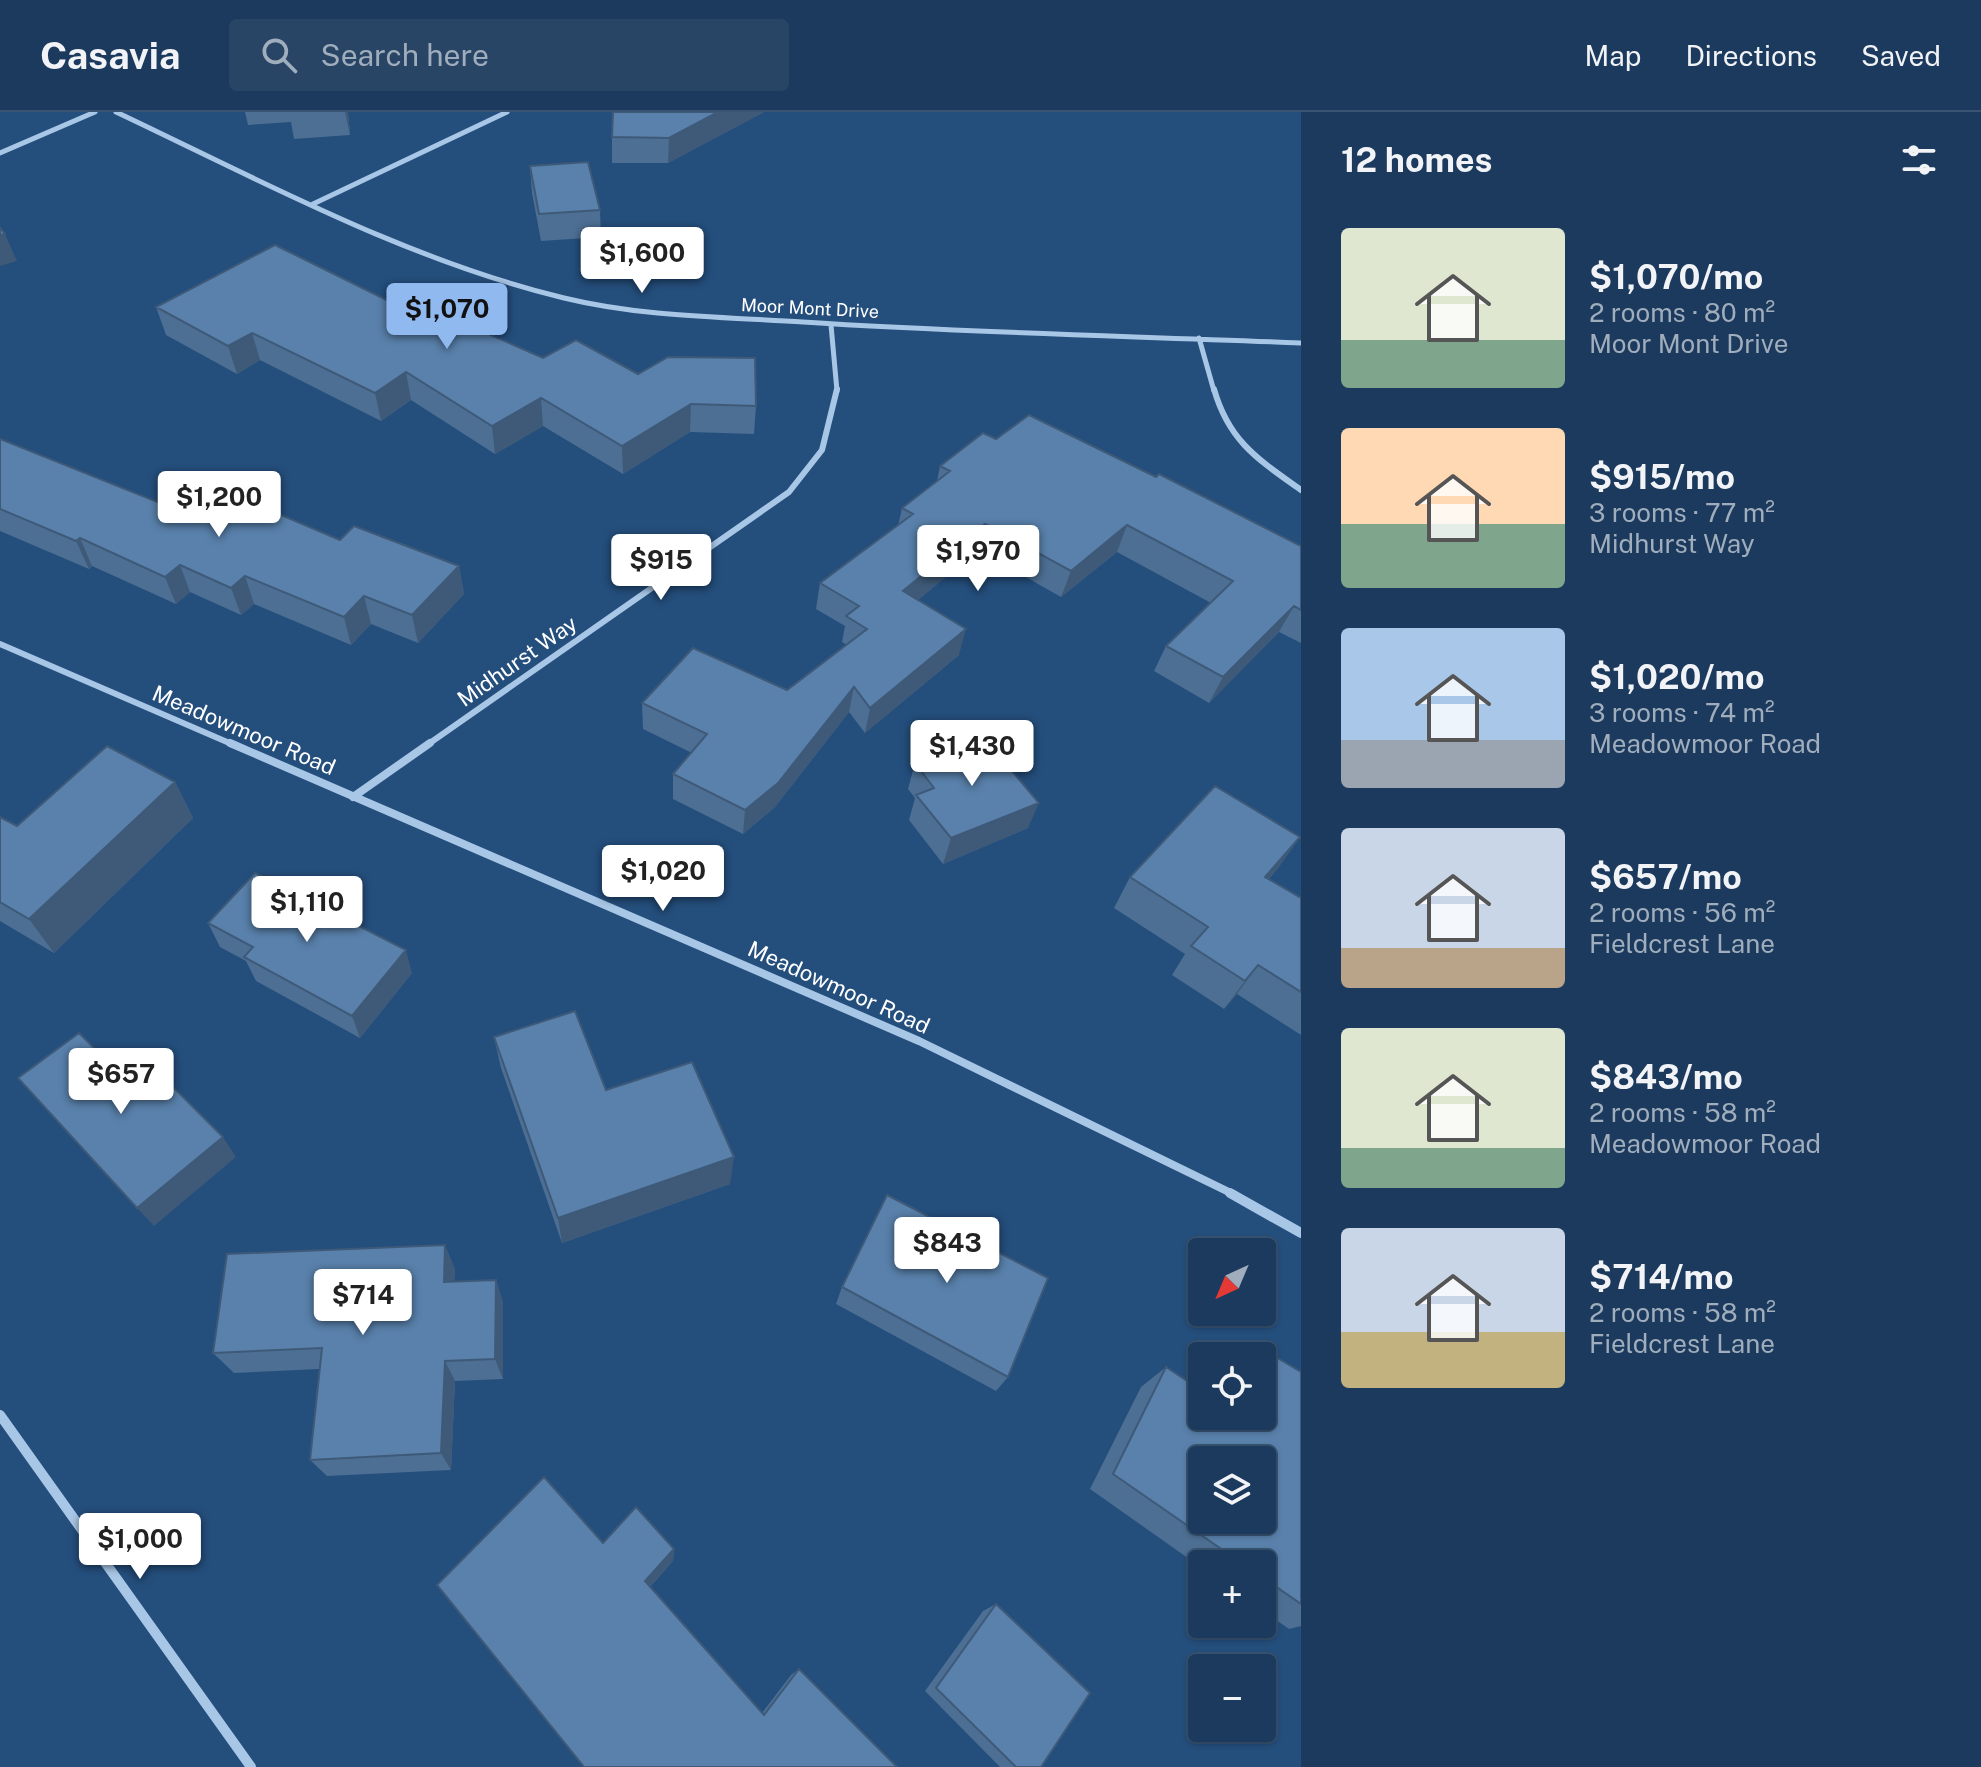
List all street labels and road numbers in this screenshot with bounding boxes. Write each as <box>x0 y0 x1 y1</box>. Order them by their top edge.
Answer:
street label: Moor Mont Drive <box>741 294 879 322</box>
street label: Midhurst Way <box>452 610 582 712</box>
street label: Meadowmoor Road <box>149 680 339 780</box>
street label: Meadowmoor Road <box>744 935 934 1039</box>

